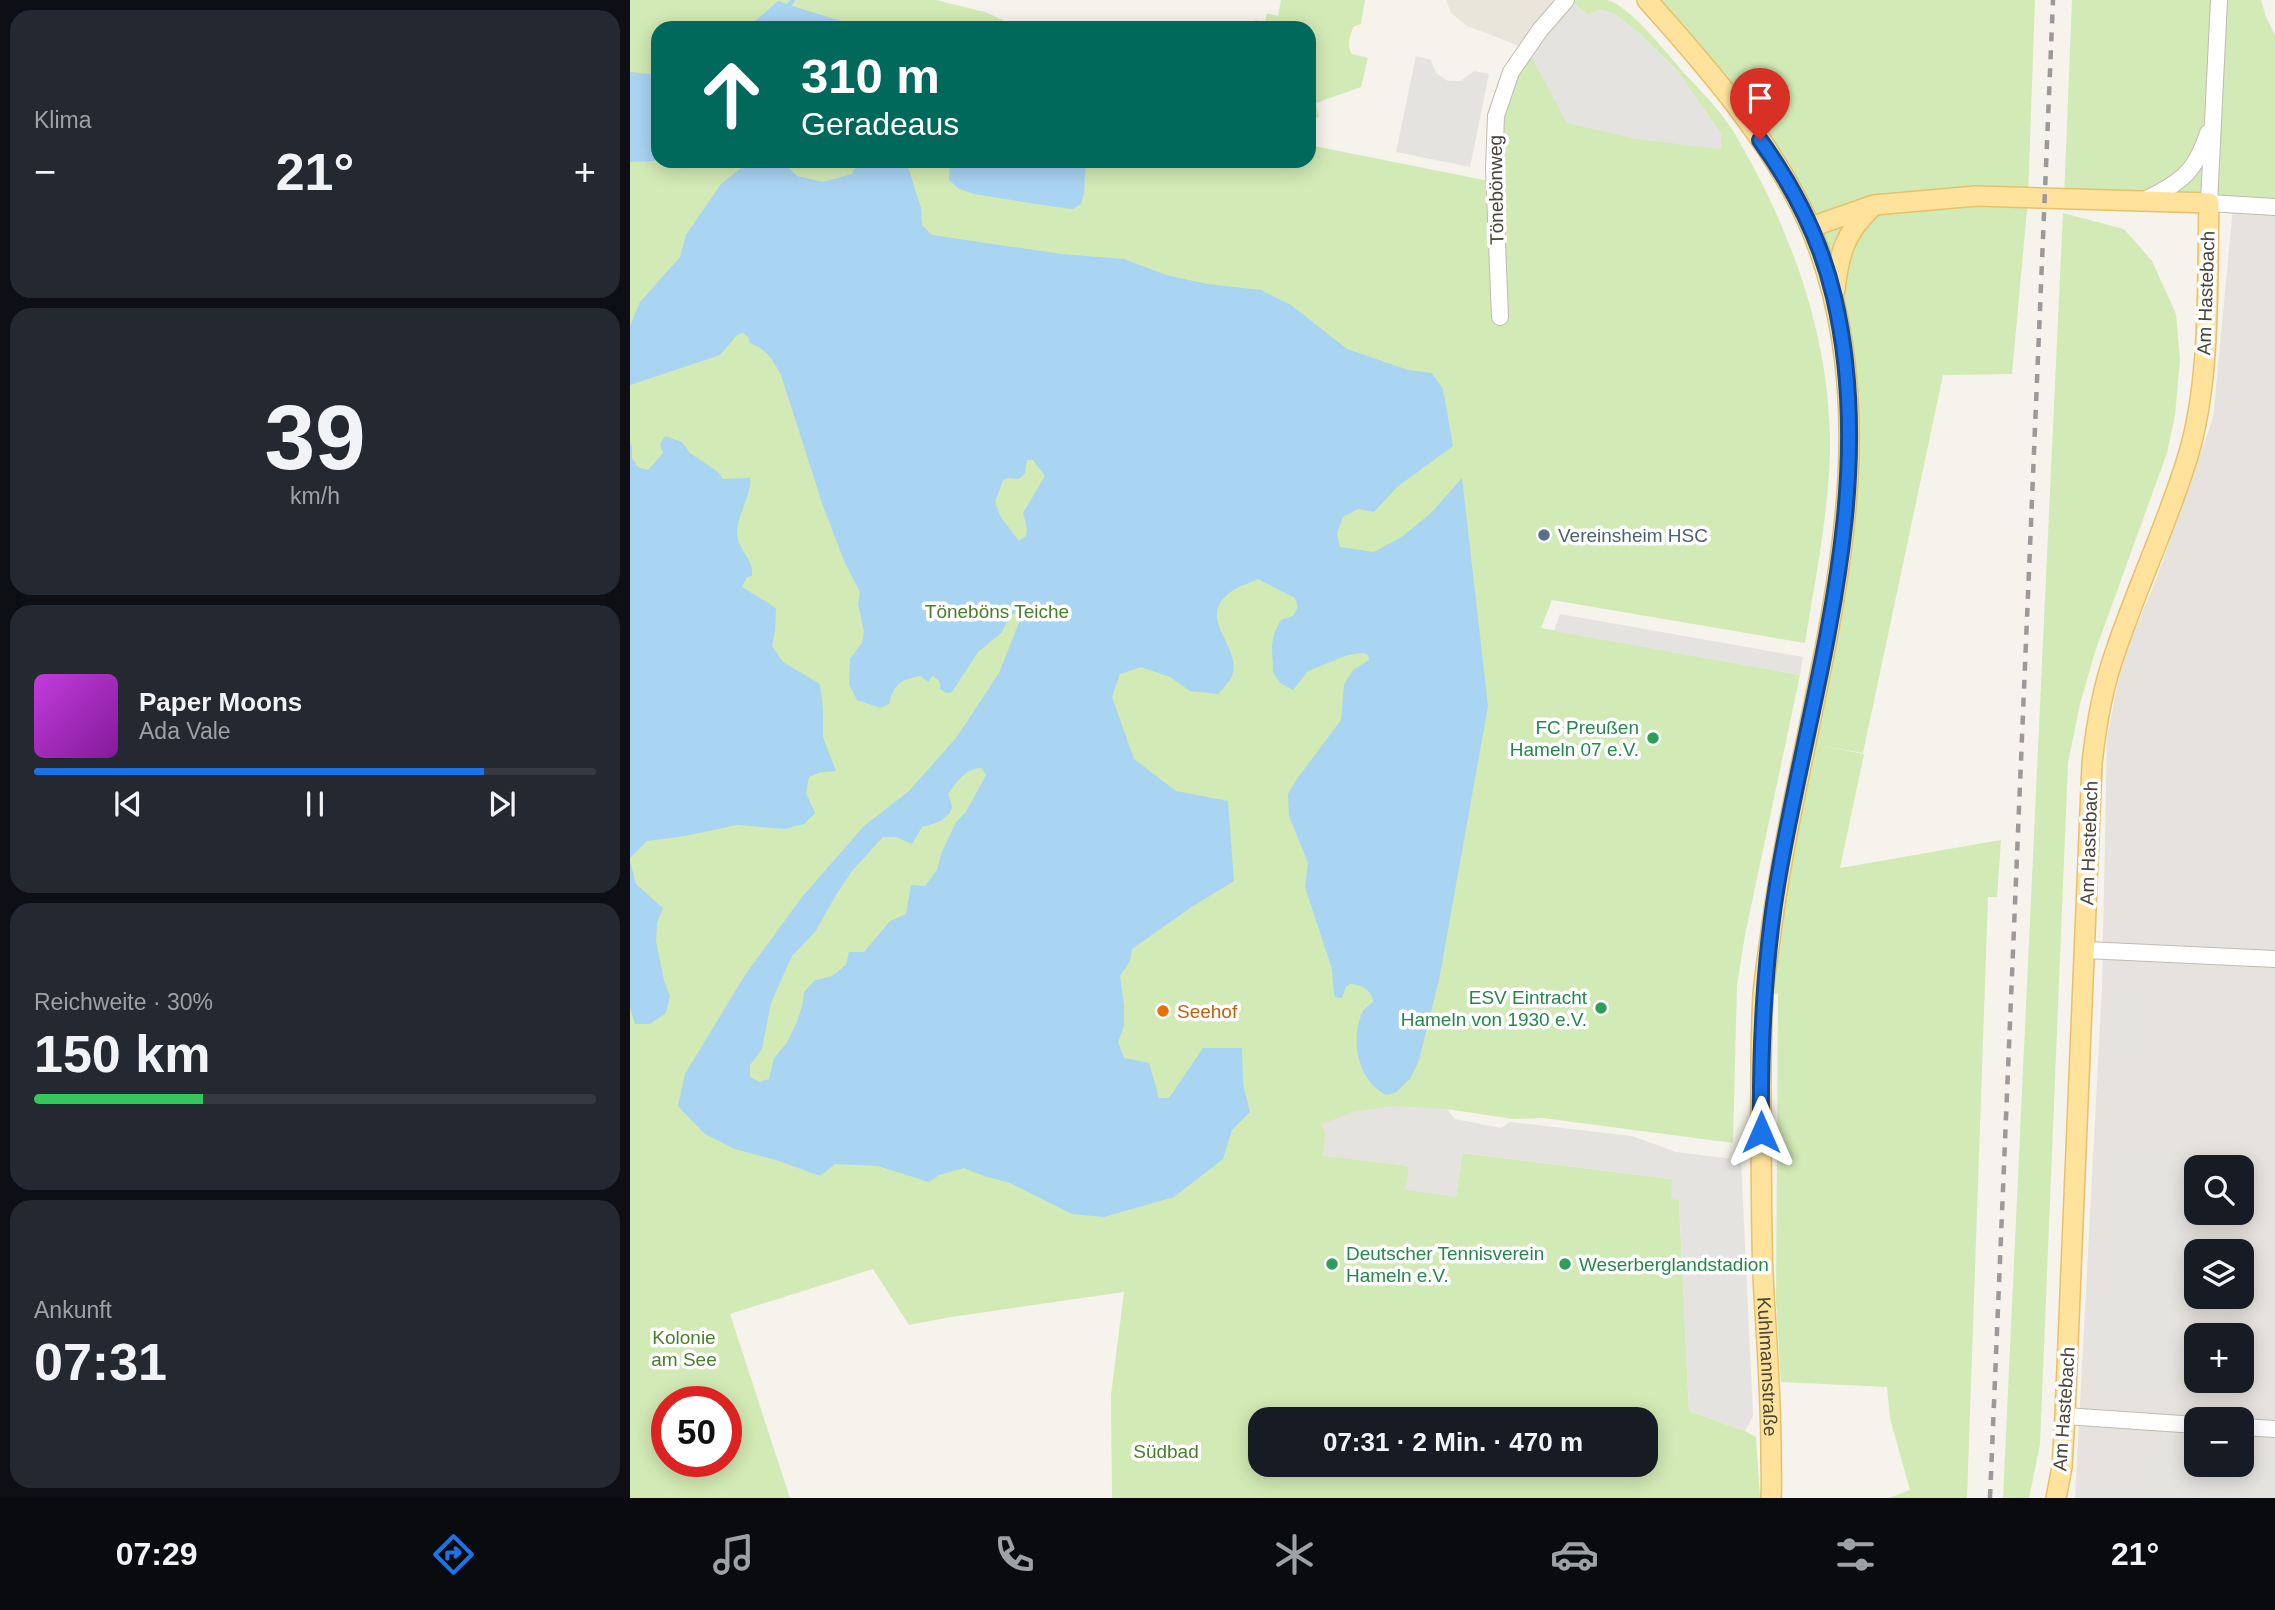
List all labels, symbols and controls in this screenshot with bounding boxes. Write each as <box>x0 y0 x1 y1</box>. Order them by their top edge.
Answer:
icon: ahead <box>686 49 777 140</box>
text: 310 m <box>801 49 940 103</box>
pin <box>1730 68 1790 140</box>
icon: arrive <box>1741 79 1779 117</box>
text: Geradeaus <box>801 106 959 142</box>
text: Klima <box>34 107 92 133</box>
street label: Tönebönweg <box>1485 135 1507 245</box>
text: 21° <box>276 143 354 201</box>
text: − <box>34 151 56 193</box>
text: + <box>574 151 596 193</box>
street label: Am Hastebach <box>2193 230 2219 356</box>
text: 39 <box>264 387 366 488</box>
text: km/h <box>290 483 340 509</box>
place label: Vereinsheim HSC <box>1558 525 1708 546</box>
marker: Vereinsheim HSC <box>1536 527 1552 543</box>
park label: Töneböns Teiche <box>925 601 1069 622</box>
text: Paper Moons <box>139 687 302 717</box>
place label: FC Preußen Hameln 07 e.V. <box>1510 717 1639 760</box>
text: Ada Vale <box>139 718 231 744</box>
marker: FC Preußen Hameln 07 e.V. <box>1645 730 1661 746</box>
street label: Am Hastebach <box>2076 780 2102 906</box>
icon: previous <box>109 785 147 823</box>
icon: pause <box>296 785 334 823</box>
icon: next <box>483 785 521 823</box>
place label: ESV Eintracht Hameln von 1930 e.V. <box>1401 987 1588 1030</box>
text: Reichweite · 30% <box>34 989 213 1015</box>
marker: ESV Eintracht Hameln von 1930 e.V. <box>1593 1000 1609 1016</box>
place label: Seehof <box>1177 1001 1238 1022</box>
marker: Seehof <box>1155 1003 1171 1019</box>
text: 150 km <box>34 1025 210 1083</box>
position arrow <box>1724 1095 1798 1169</box>
map controls <box>2184 1155 2254 1477</box>
button: search <box>2184 1155 2254 1225</box>
button: layers <box>2184 1239 2254 1309</box>
place label: Deutscher Tennisverein Hameln e.V. <box>1346 1243 1544 1286</box>
place label: Weserberglandstadion <box>1579 1254 1769 1275</box>
marker: Deutscher Tennisverein Hameln e.V. <box>1324 1256 1340 1272</box>
marker: Weserberglandstadion <box>1557 1256 1573 1272</box>
street label: Kuhlmannstraße <box>1754 1296 1781 1437</box>
text: Ankunft <box>34 1297 112 1323</box>
button: + <box>2184 1323 2254 1393</box>
park label: Kolonie am See <box>651 1327 717 1370</box>
text: 07:31 <box>34 1333 167 1391</box>
street label: Am Hastebach <box>2049 1346 2079 1472</box>
speed limit sign: 50 <box>651 1386 742 1477</box>
button: − <box>2184 1407 2254 1477</box>
text: 07:31 · 2 Min. · 470 m <box>1323 1427 1583 1457</box>
park label: Südbad <box>1133 1441 1199 1462</box>
icon: directions <box>429 1530 478 1579</box>
icon: music <box>709 1530 758 1579</box>
icon: phone <box>990 1530 1039 1579</box>
icon: climate <box>1270 1530 1319 1579</box>
icon: car <box>1550 1530 1599 1579</box>
icon: filters <box>1831 1530 1880 1579</box>
text: 07:29 <box>116 1536 198 1572</box>
text: 21° <box>2111 1536 2159 1572</box>

